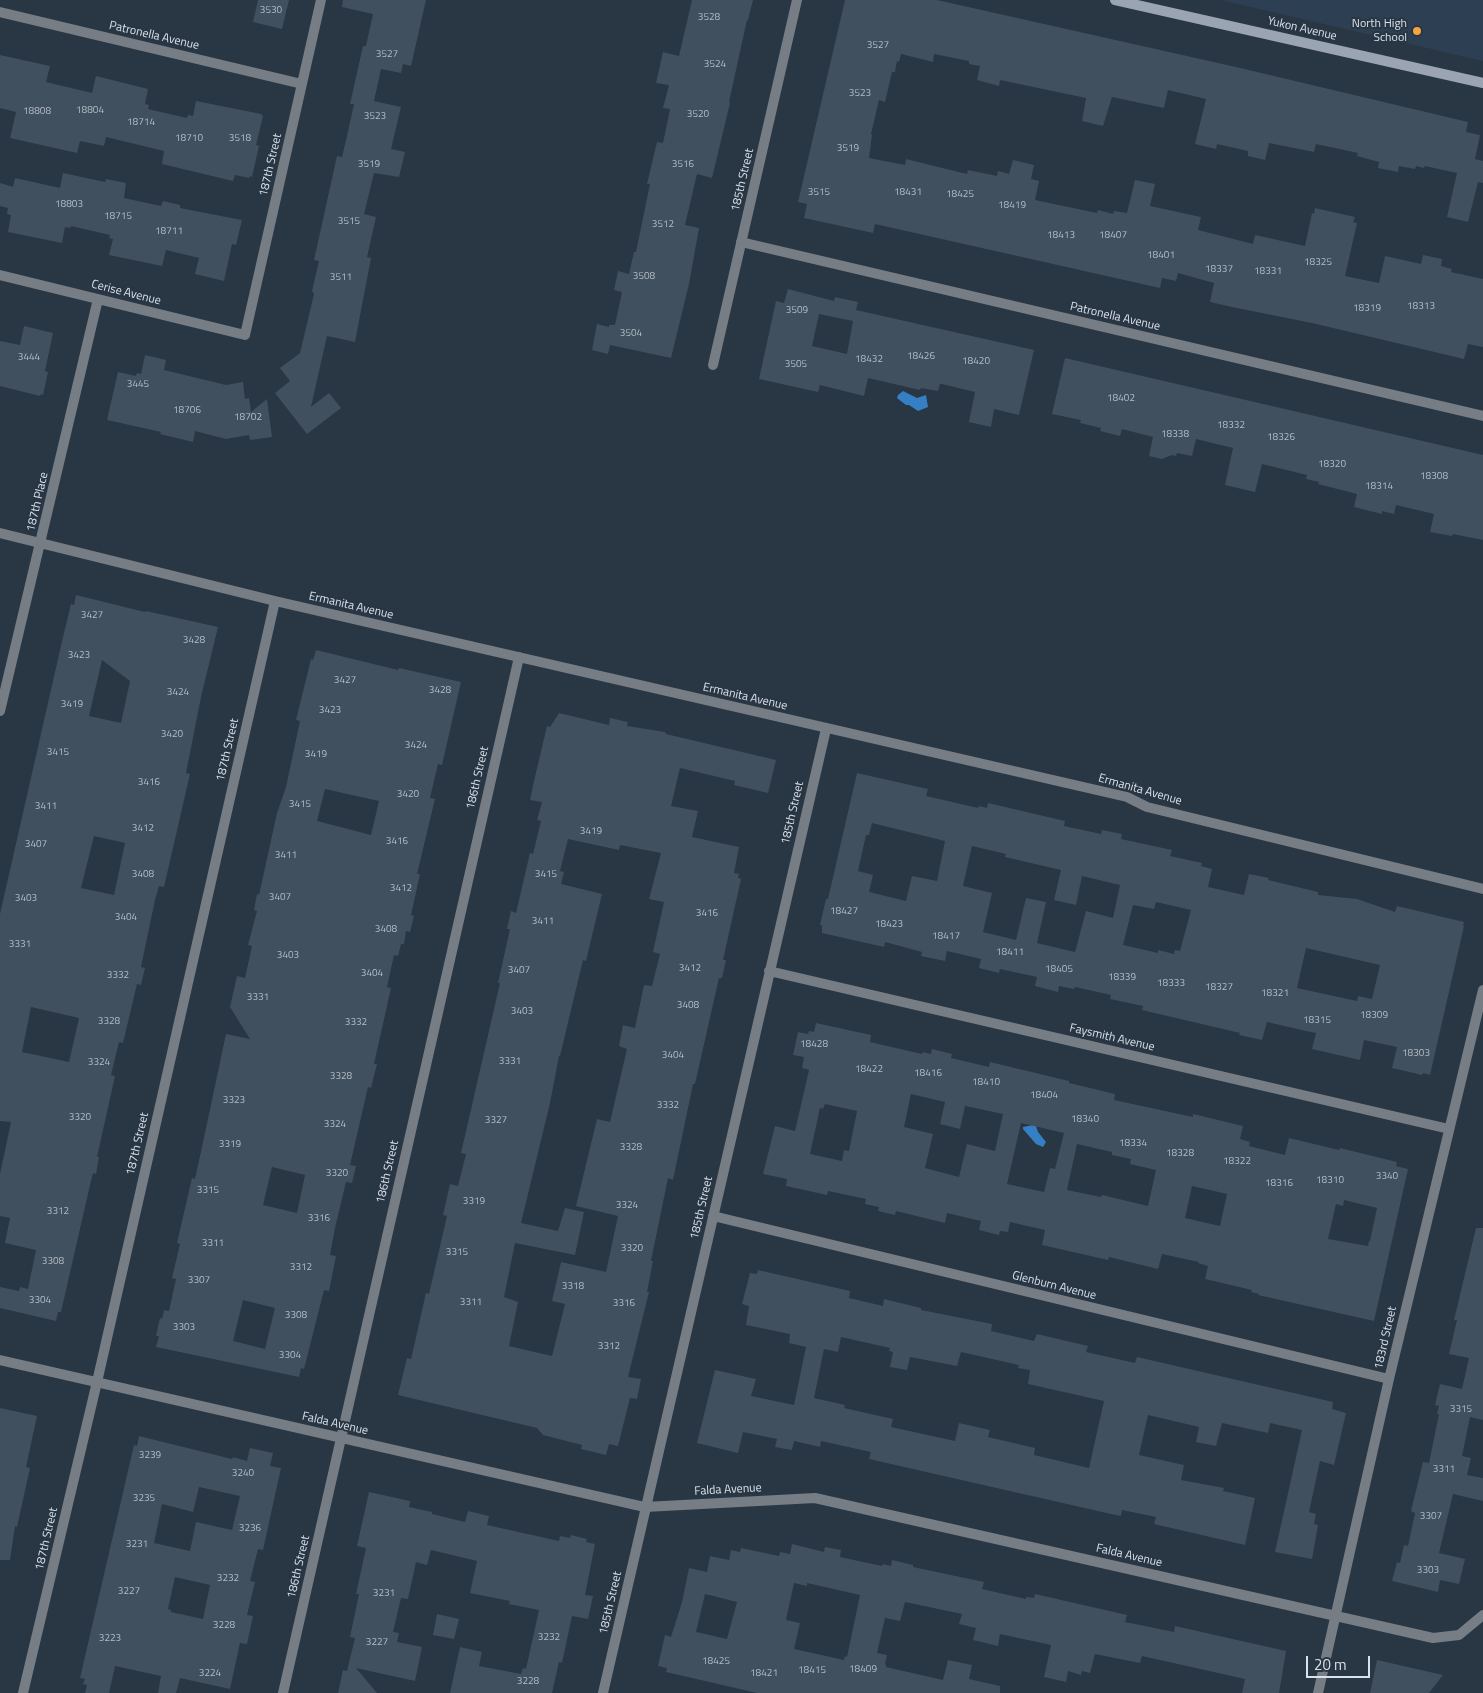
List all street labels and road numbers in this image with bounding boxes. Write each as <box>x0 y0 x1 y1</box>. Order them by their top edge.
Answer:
street label: Yukon Avenue <box>1266 14 1338 44</box>
street label: Patronella Avenue <box>108 19 200 53</box>
street label: 187th Street <box>257 132 285 198</box>
street label: 185th Street <box>729 147 757 213</box>
street label: Cerise Avenue <box>90 277 162 309</box>
street label: Patronella Avenue <box>1069 300 1161 334</box>
street label: 187th Place <box>24 471 52 533</box>
street label: Ermanita Avenue <box>307 589 395 623</box>
street label: Ermanita Avenue <box>701 680 789 714</box>
street label: 187th Street <box>214 717 242 783</box>
street label: 186th Street <box>464 745 492 811</box>
street label: Ermanita Avenue <box>1097 771 1183 809</box>
street label: 185th Street <box>779 780 807 846</box>
street label: Faysmith Avenue <box>1068 1021 1156 1055</box>
street label: 187th Street <box>124 1111 152 1177</box>
street label: 186th Street <box>374 1139 402 1205</box>
street label: 185th Street <box>688 1175 716 1241</box>
street label: Glenburn Avenue <box>1010 1269 1098 1303</box>
street label: 183rd Street <box>1372 1305 1400 1371</box>
street label: Falda Avenue <box>301 1409 369 1439</box>
street label: Falda Avenue <box>694 1481 762 1499</box>
street label: 187th Street <box>33 1506 61 1572</box>
street label: 186th Street <box>285 1534 313 1600</box>
street label: Falda Avenue <box>1095 1541 1163 1571</box>
street label: 185th Street <box>597 1570 625 1636</box>

